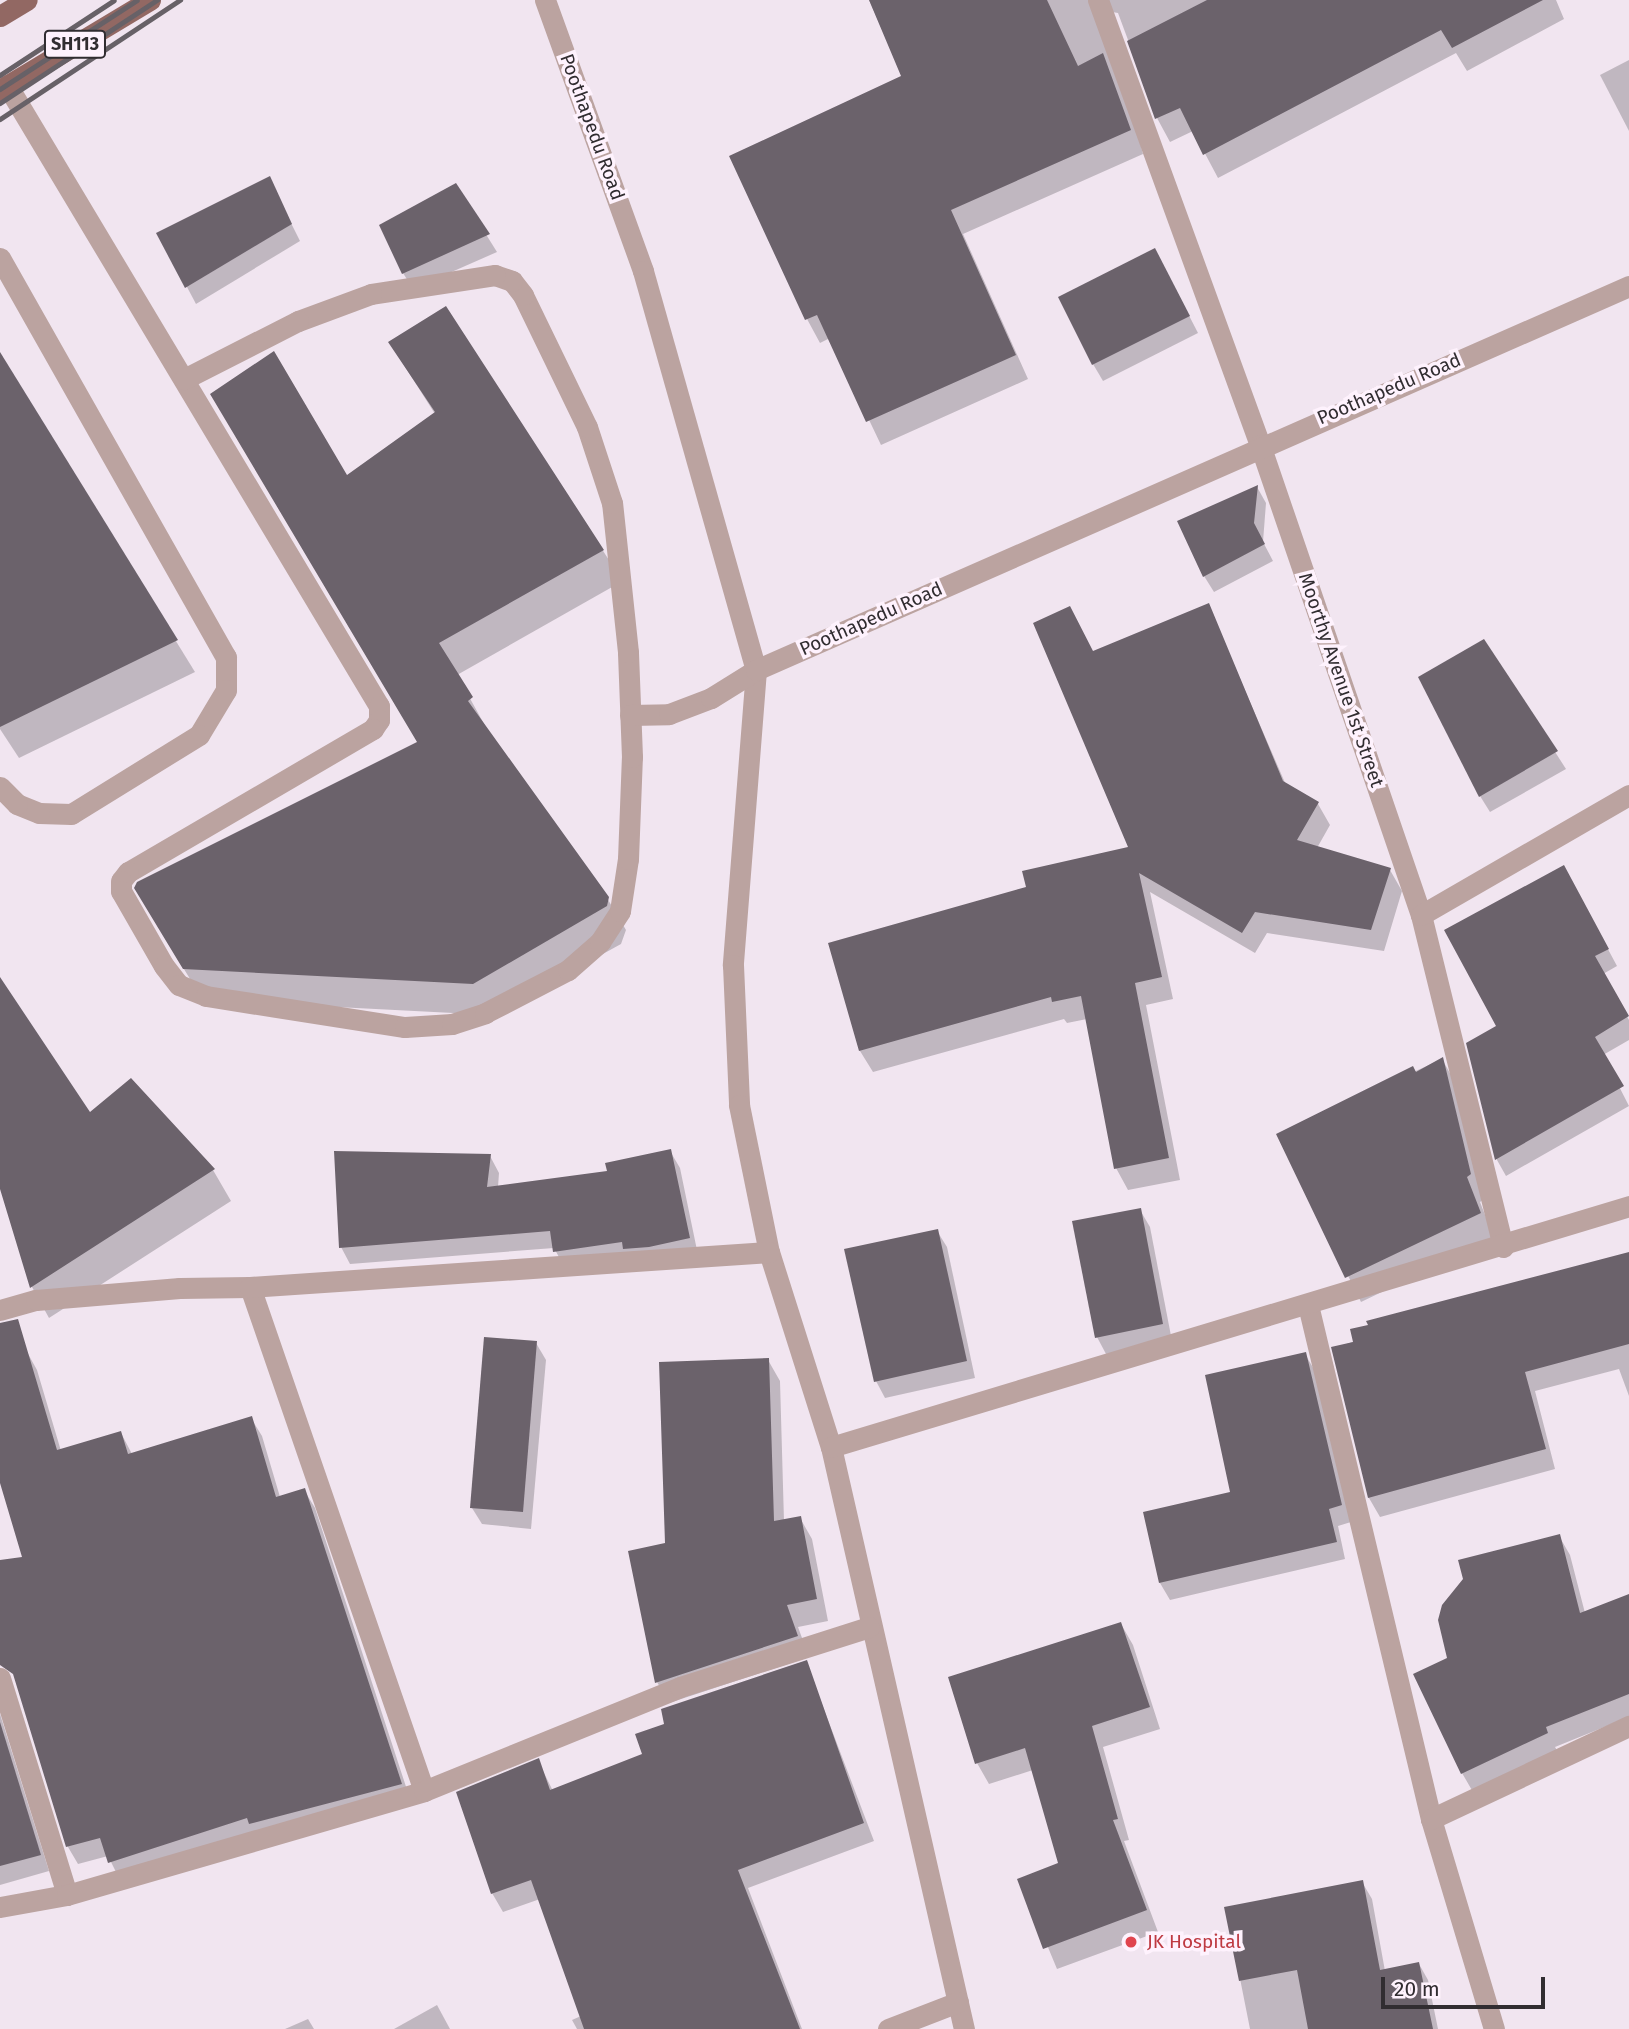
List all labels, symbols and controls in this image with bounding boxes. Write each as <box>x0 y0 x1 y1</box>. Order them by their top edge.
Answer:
road number: SH113 <box>43 29 106 58</box>
street label: Poothapedu Road <box>555 51 629 203</box>
street label: Poothapedu Road <box>1314 348 1464 430</box>
street label: Moorthy Avenue 1st Street <box>1294 570 1388 790</box>
street label: Poothapedu Road <box>796 577 946 661</box>
place label: JK Hospital <box>1147 1931 1241 1953</box>
marker: JK Hospital <box>1121 1932 1141 1952</box>
scale bar <box>1384 1962 1548 2006</box>
text: 20 m <box>1394 1976 1440 2002</box>

